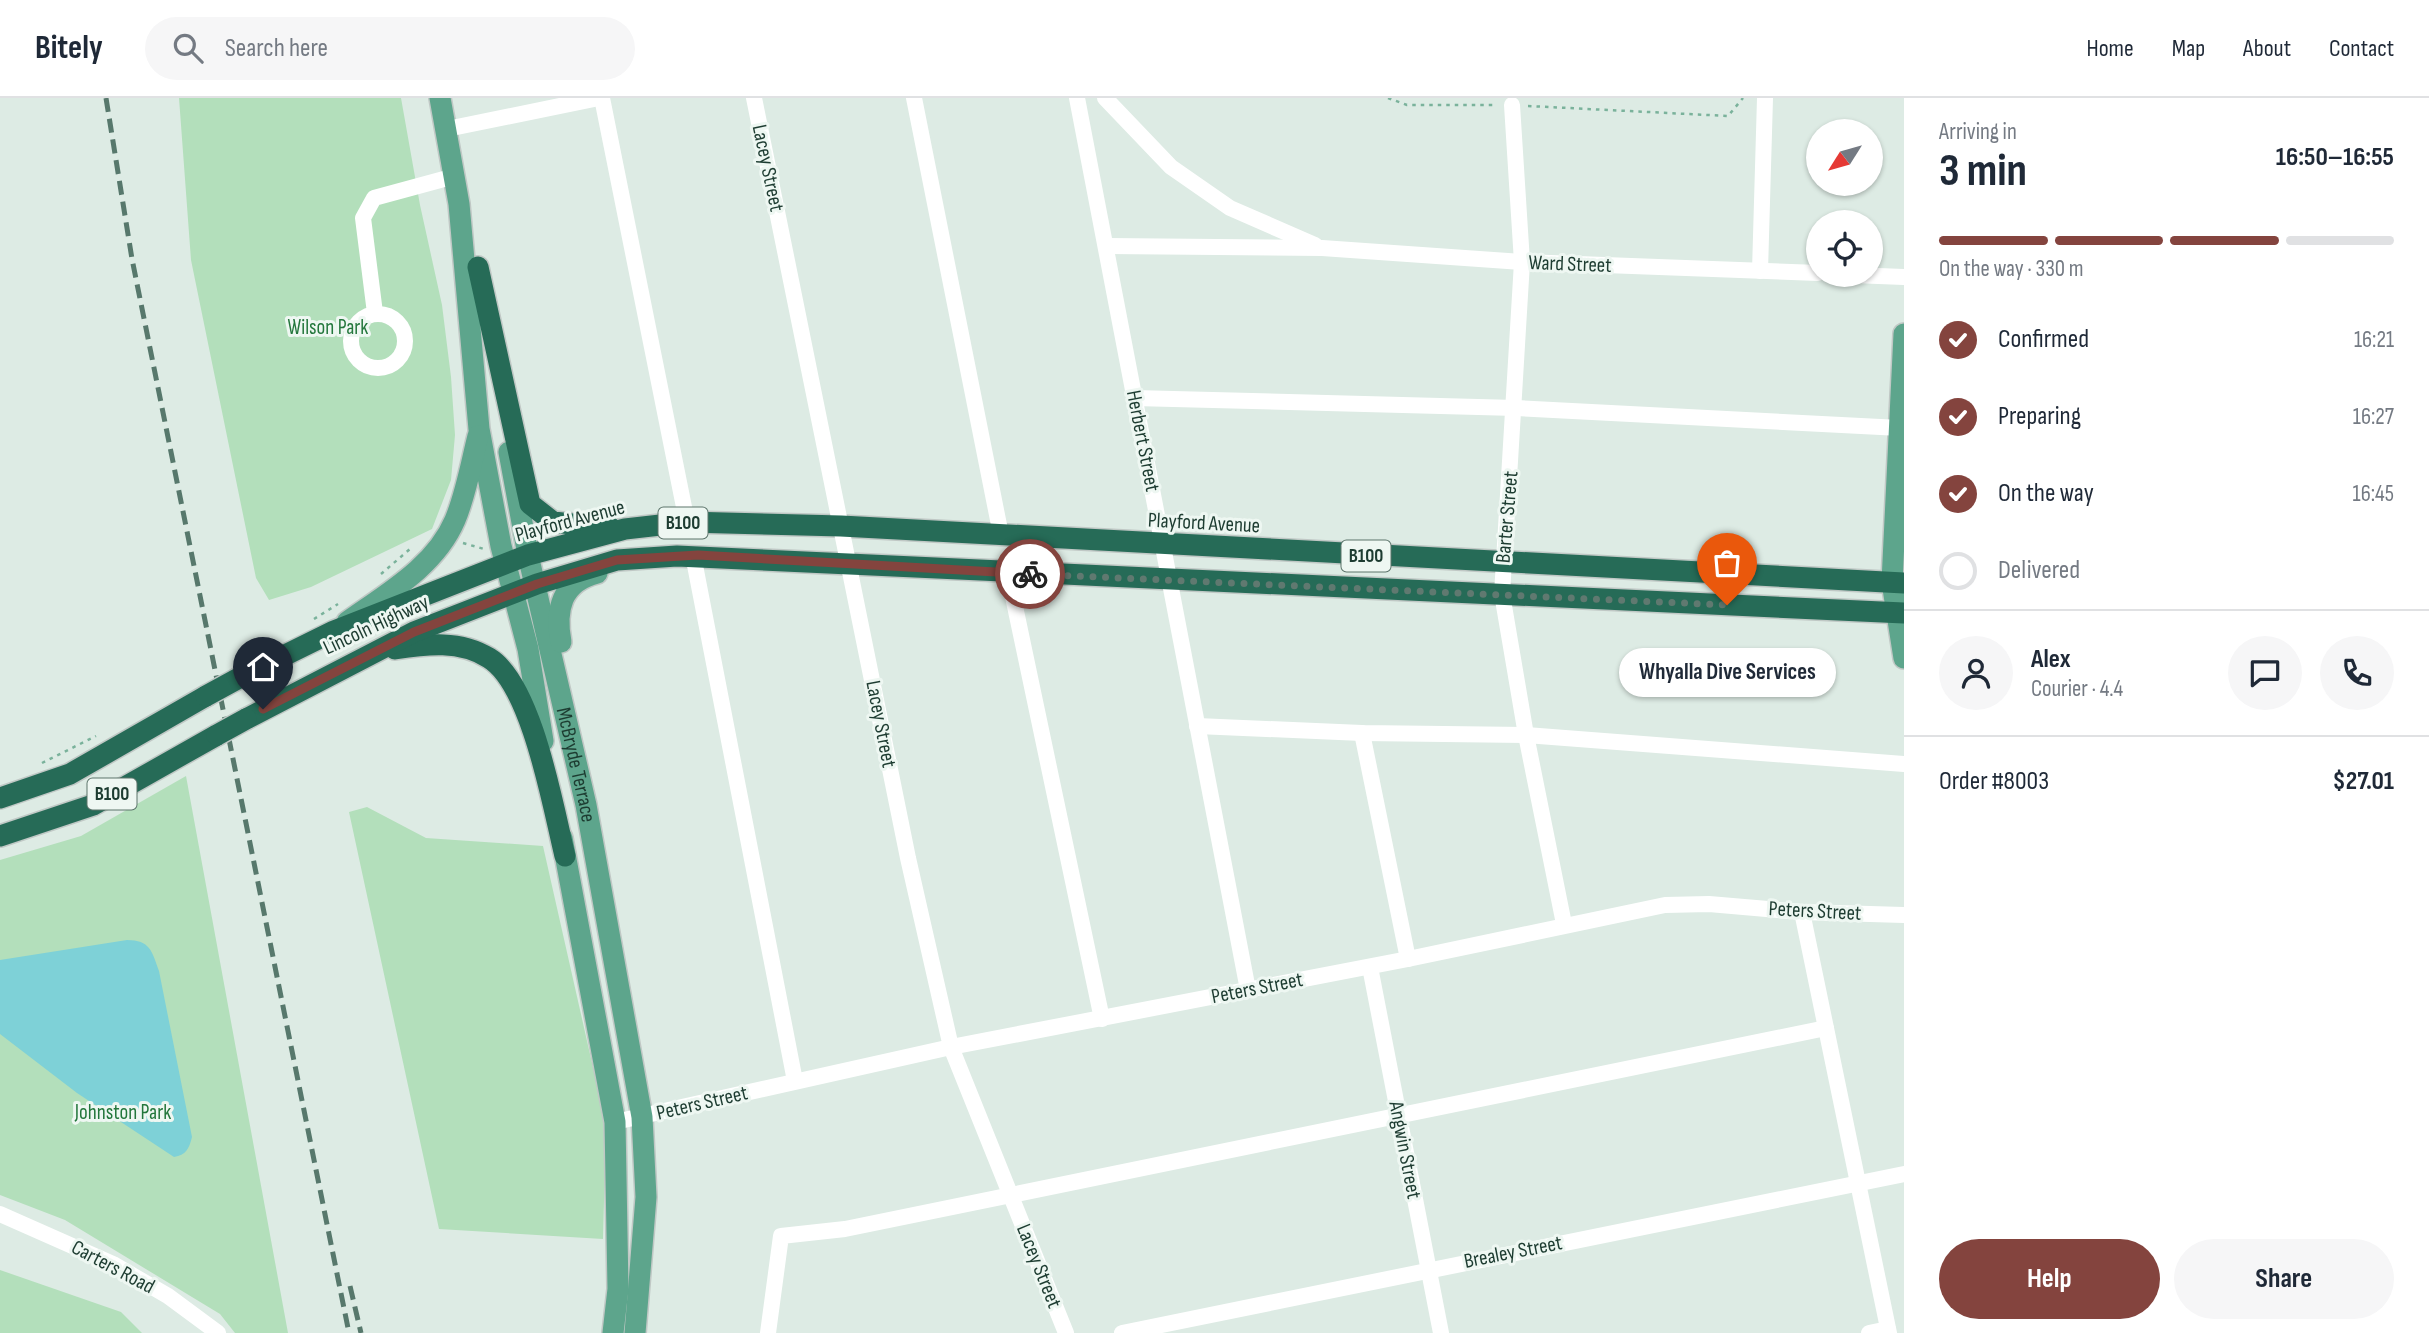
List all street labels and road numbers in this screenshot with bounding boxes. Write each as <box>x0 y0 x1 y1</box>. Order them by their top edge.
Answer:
street label: Lacey Street <box>747 122 789 214</box>
street label: Ward Street <box>1528 250 1612 278</box>
street label: Herbert Street <box>1121 388 1165 494</box>
street label: Barter Street <box>1491 470 1523 564</box>
street label: Playford Avenue <box>512 494 628 548</box>
road number: B100 <box>658 508 708 538</box>
street label: Playford Avenue <box>1147 508 1261 538</box>
road number: B100 <box>1342 540 1390 572</box>
street label: Lincoln Highway <box>319 590 433 660</box>
street label: Lacey Street <box>860 678 902 770</box>
street label: McBryde Terrace <box>551 705 601 824</box>
road number: B100 <box>88 778 136 810</box>
street label: Peters Street <box>1768 896 1862 926</box>
street label: Peters Street <box>1209 967 1305 1009</box>
street label: Peters Street <box>654 1080 750 1126</box>
street label: Angwin Street <box>1383 1098 1427 1201</box>
street label: Lacey Street <box>1011 1220 1067 1312</box>
street label: Brealey Street <box>1462 1230 1564 1274</box>
street label: Carters Road <box>67 1235 159 1299</box>

